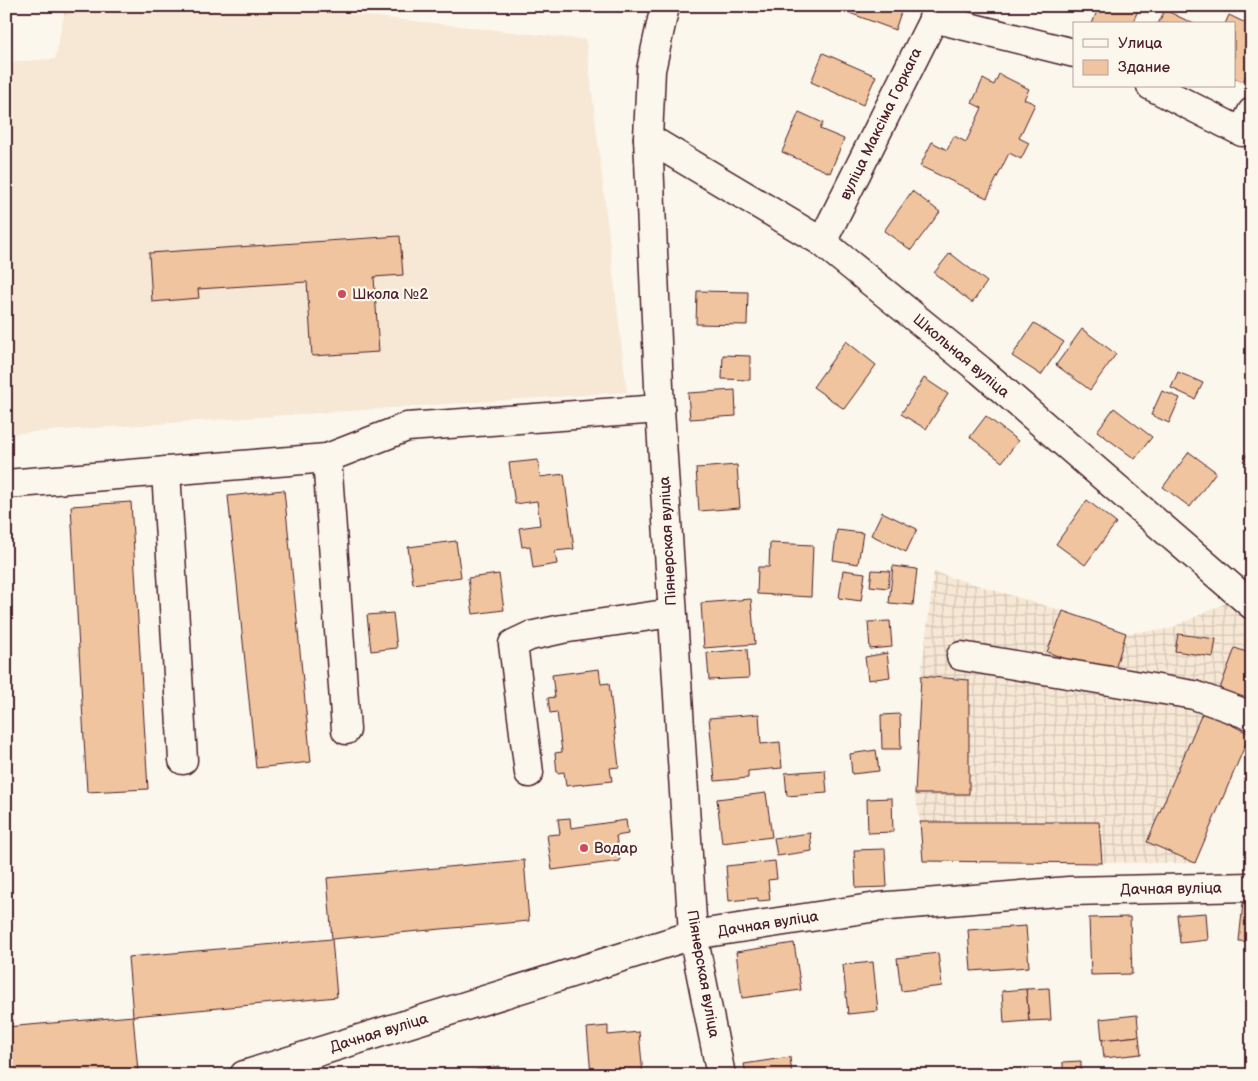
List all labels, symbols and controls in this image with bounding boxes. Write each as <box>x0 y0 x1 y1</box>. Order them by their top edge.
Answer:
legend <box>1073 22 1236 88</box>
text: Улица <box>1118 34 1163 53</box>
street label: вуліца Максіма Горкага <box>836 45 926 203</box>
text: Здание <box>1118 58 1170 77</box>
place label: Школа №2 <box>352 285 428 304</box>
marker: Школа №2 <box>336 288 348 300</box>
street label: Школьная вуліца <box>909 310 1013 402</box>
street label: Піянерская вуліца <box>655 476 681 606</box>
place label: Водар <box>594 839 638 858</box>
marker: Водар <box>578 842 590 854</box>
street label: Дачная вуліца <box>1120 879 1222 899</box>
street label: Дачная вуліца <box>716 907 820 941</box>
street label: Піянерская вуліца <box>682 909 724 1040</box>
street label: Дачная вуліца <box>328 1009 430 1057</box>

